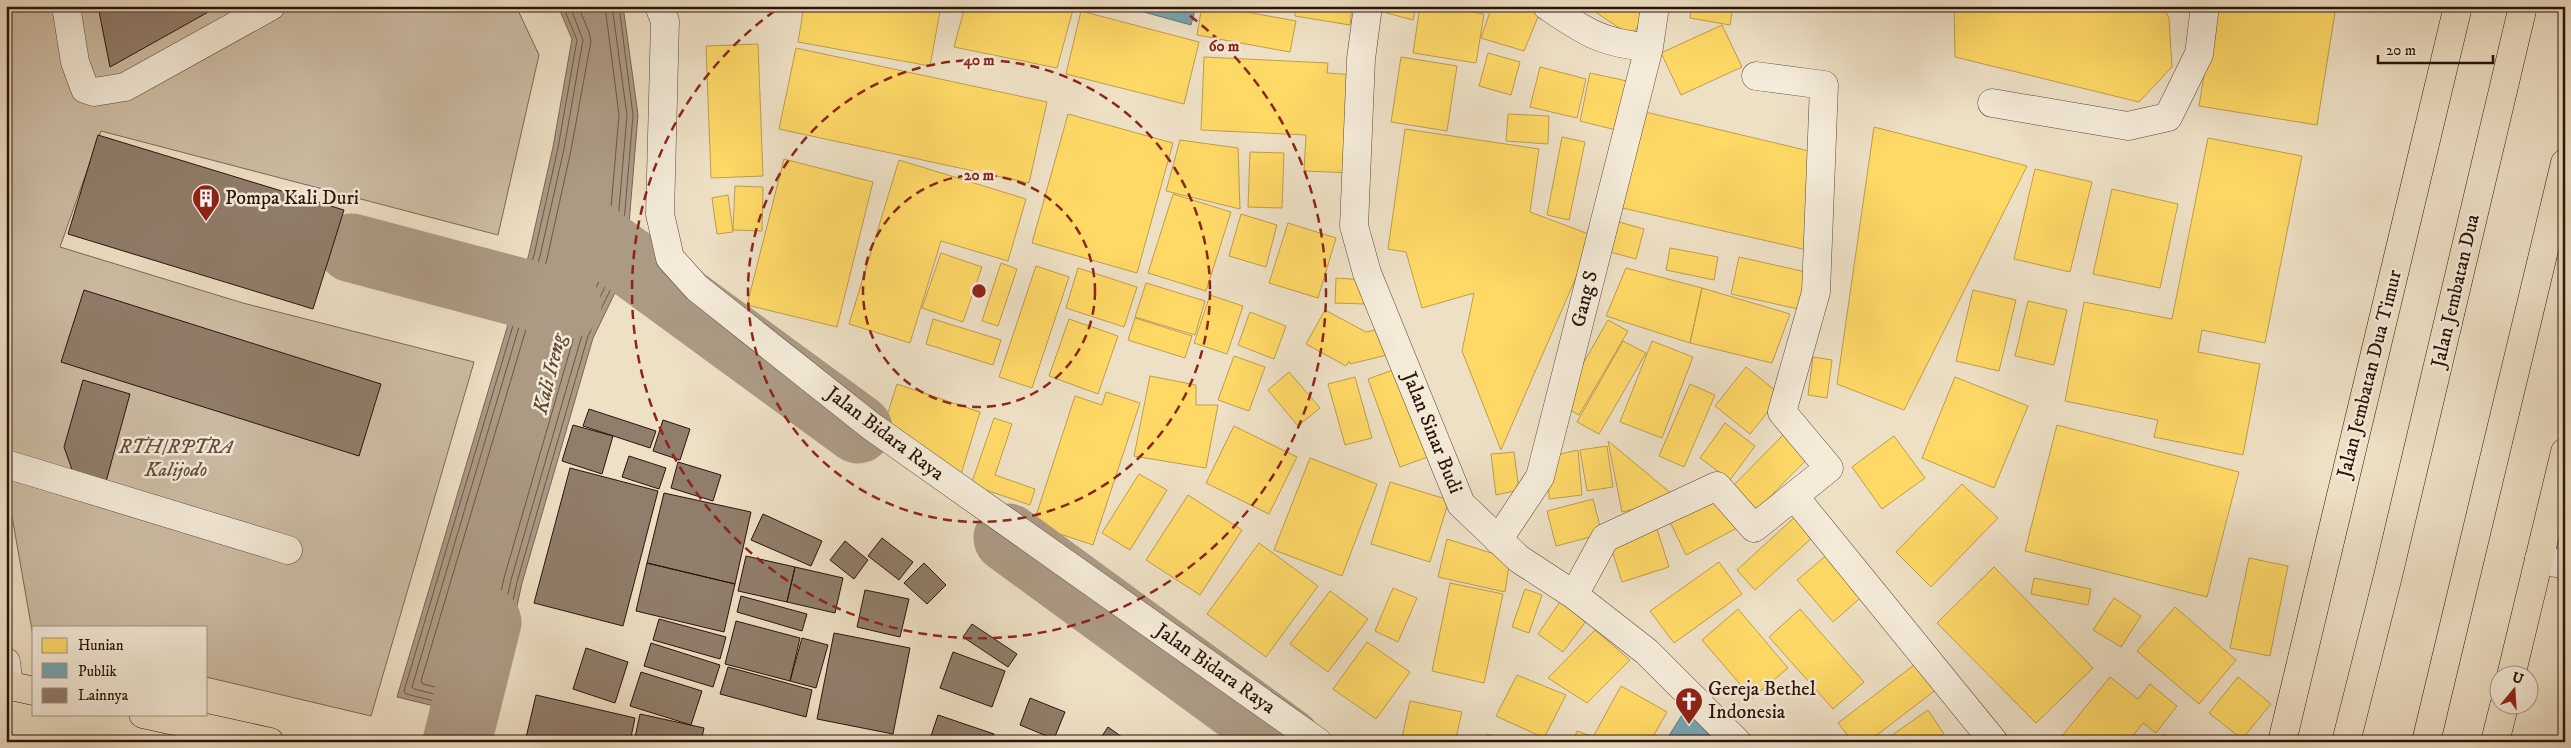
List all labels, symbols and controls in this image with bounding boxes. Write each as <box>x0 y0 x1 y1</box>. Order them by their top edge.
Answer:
scale bar <box>2378 32 2494 64</box>
text: 60 m <box>1209 37 1240 56</box>
text: 20 m <box>2386 41 2416 60</box>
text: 40 m <box>962 51 995 70</box>
text: 20 m <box>964 166 995 185</box>
building icon: Pompa Kali Duri <box>191 183 221 222</box>
place label: Pompa Kali Duri <box>225 186 359 211</box>
street label: Jalan Jembatan Dua <box>2426 211 2486 372</box>
street label: Jalan Jembatan Dua Timur <box>2332 267 2408 482</box>
street label: Gang S <box>1566 268 1604 330</box>
centre of rings <box>970 282 988 300</box>
water label: Kali Ireng <box>527 330 573 418</box>
street label: Jalan Sinar Budi <box>1395 367 1468 498</box>
street label: Jalan Bidara Raya <box>819 380 949 487</box>
park label: RTH/RPTRA Kalijodo <box>118 435 234 483</box>
street label: Jalan Bidara Raya <box>1148 617 1280 720</box>
legend <box>32 626 208 716</box>
text: Hunian <box>78 636 124 655</box>
text: Publik <box>78 662 117 681</box>
north arrow <box>2488 666 2538 716</box>
text: U <box>2510 668 2526 689</box>
place label: Gereja Bethel Indonesia <box>1708 677 1816 725</box>
text: Lainnya <box>78 686 129 705</box>
church icon: Gereja Bethel Indonesia <box>1674 686 1704 725</box>

